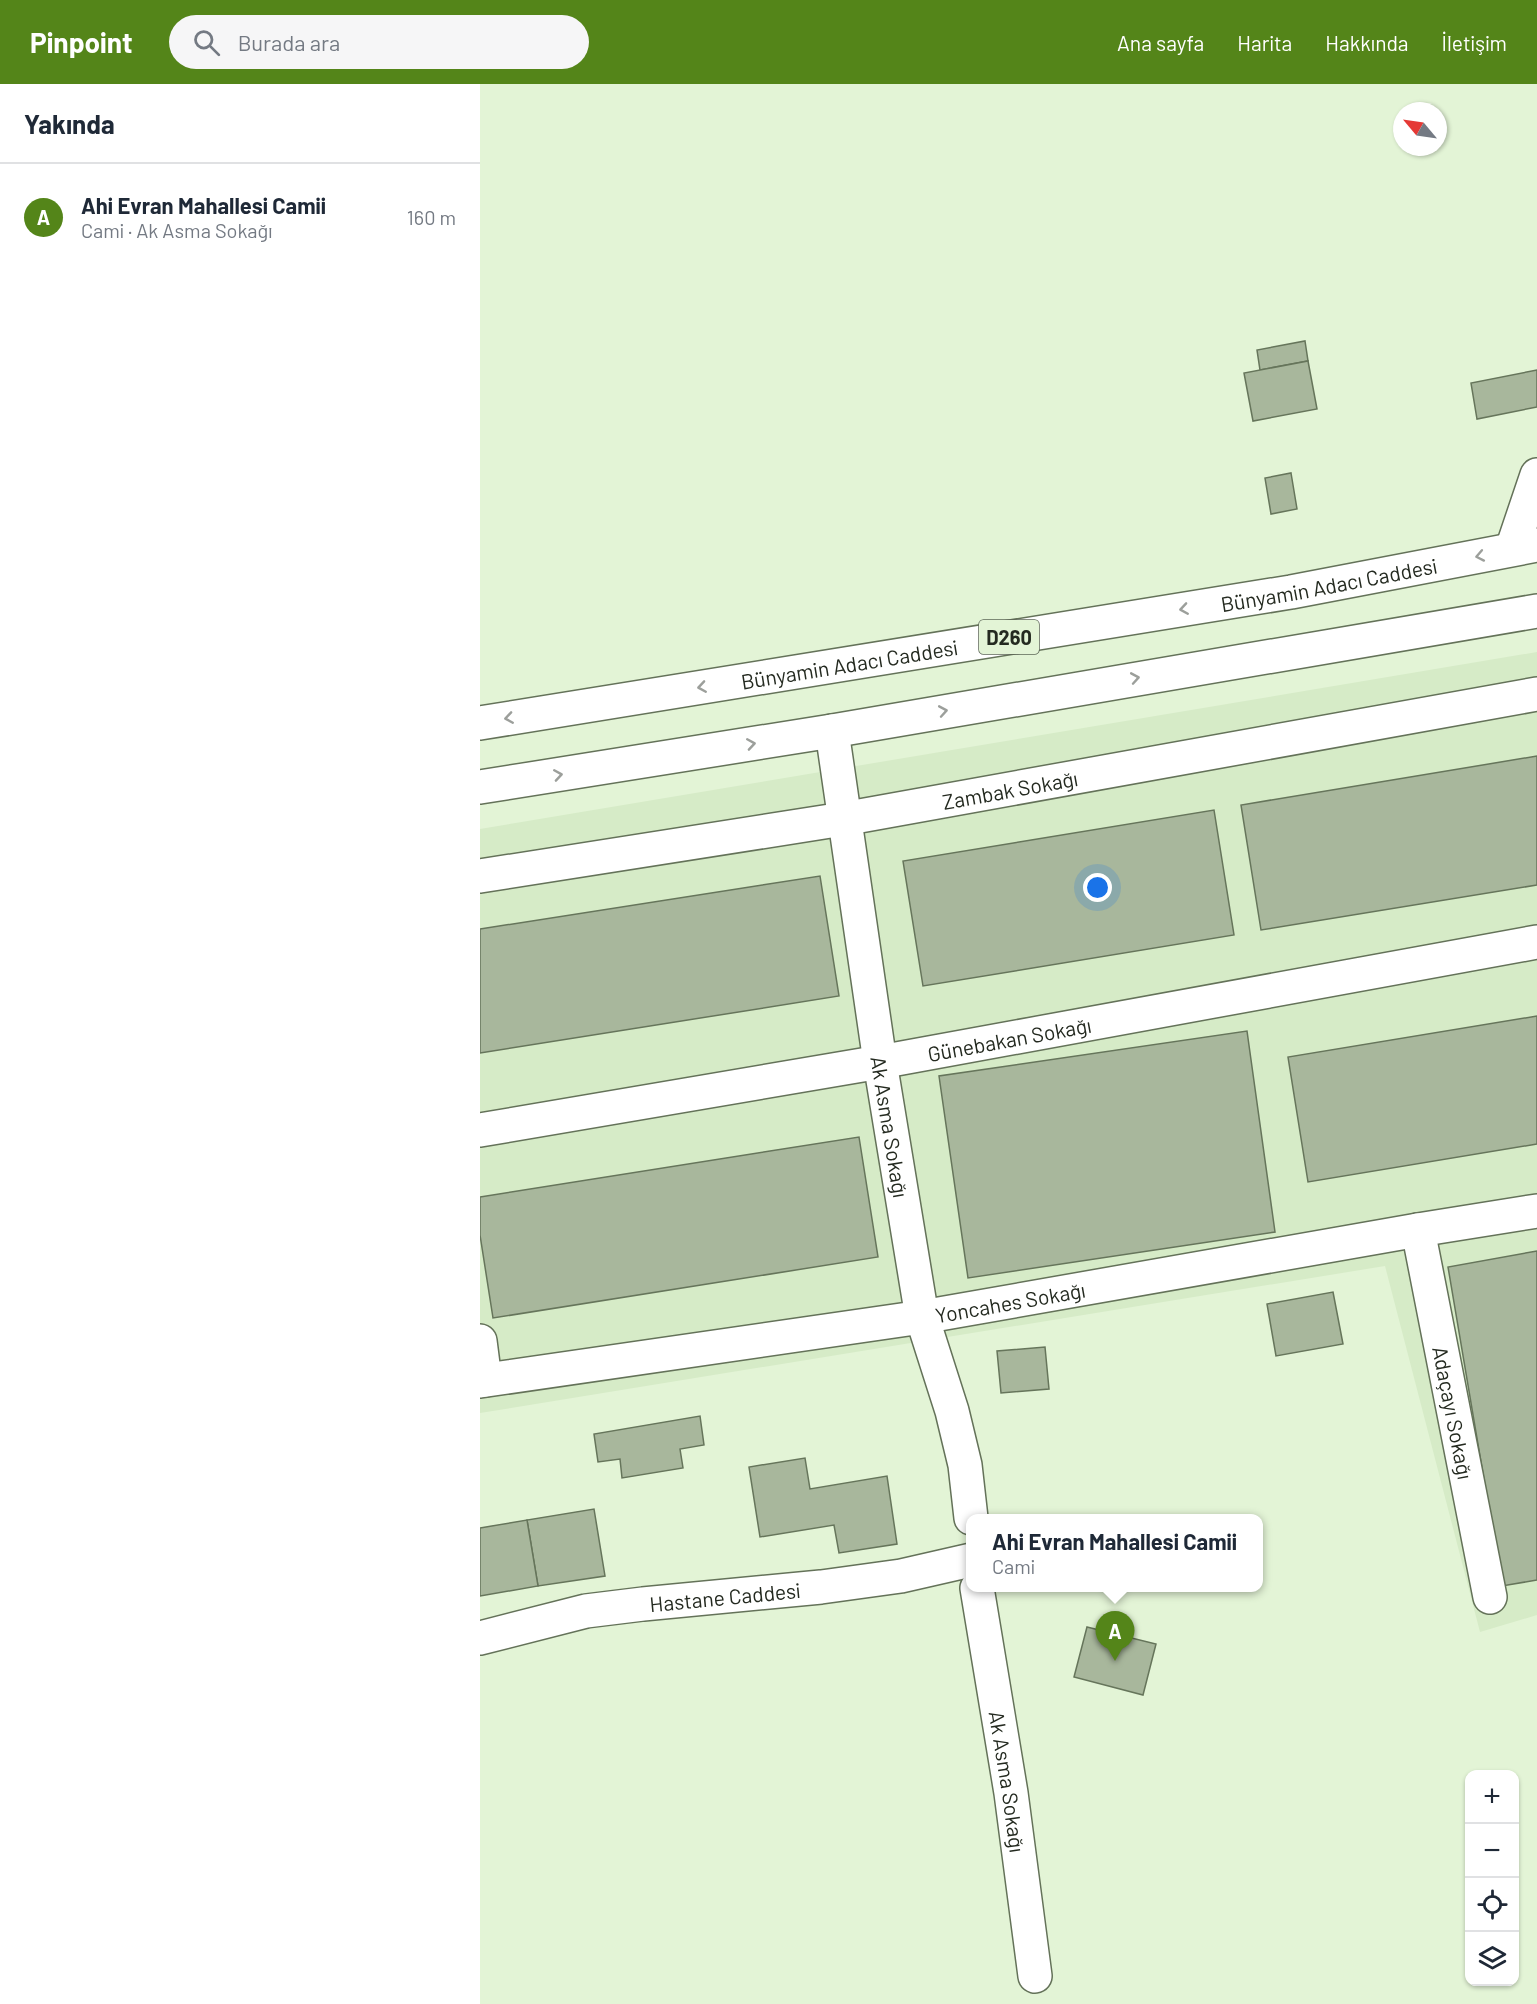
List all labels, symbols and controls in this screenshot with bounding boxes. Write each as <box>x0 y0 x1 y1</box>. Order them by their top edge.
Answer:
search box <box>169 15 589 69</box>
text: Pinpoint <box>30 25 133 59</box>
icon: search <box>190 26 223 59</box>
text: Burada ara <box>238 29 340 55</box>
text: Ana sayfa <box>1117 30 1204 55</box>
text: Harita <box>1237 30 1292 55</box>
text: Hakkında <box>1325 30 1409 55</box>
text: İletişim <box>1442 30 1507 55</box>
north arrow <box>1393 102 1447 156</box>
text: Yakında <box>24 108 115 139</box>
text: Ahi Evran Mahallesi Camii <box>81 192 326 218</box>
text: A <box>37 205 50 229</box>
text: 160 m <box>407 205 456 229</box>
text: Cami · Ak Asma Sokağı <box>81 218 272 242</box>
one-way arrow <box>1475 549 1485 562</box>
street label: Bünyamin Adacı Caddesi <box>1219 552 1439 616</box>
one-way arrow <box>1180 602 1190 615</box>
road number: D260 <box>979 620 1039 654</box>
street label: Bünyamin Adacı Caddesi <box>739 634 959 693</box>
one-way arrow <box>1131 673 1140 685</box>
one-way arrow <box>697 680 707 693</box>
one-way arrow <box>939 706 948 718</box>
one-way arrow <box>504 711 514 724</box>
one-way arrow <box>746 738 756 750</box>
street label: Zambak Sokağı <box>940 764 1080 813</box>
one-way arrow <box>554 769 563 781</box>
your location <box>1083 873 1112 902</box>
street label: Günebakan Sokağı <box>925 1011 1093 1066</box>
street label: Ak Asma Sokağı <box>867 1054 915 1199</box>
street label: Yoncahes Sokağı <box>933 1276 1087 1327</box>
street label: Adaçayı Sokağı <box>1429 1344 1479 1481</box>
popup <box>966 1514 1263 1592</box>
text: Ahi Evran Mahallesi Camii <box>992 1528 1237 1554</box>
text: Cami <box>992 1554 1035 1578</box>
street label: Hastane Caddesi <box>648 1577 801 1616</box>
pin: A <box>1096 1612 1134 1661</box>
street label: Ak Asma Sokağı <box>985 1709 1031 1854</box>
map controls <box>1465 1770 1519 1986</box>
button: + <box>1465 1770 1519 1824</box>
button: − <box>1465 1824 1519 1878</box>
button: locate <box>1465 1878 1519 1932</box>
button: layers <box>1465 1932 1519 1986</box>

